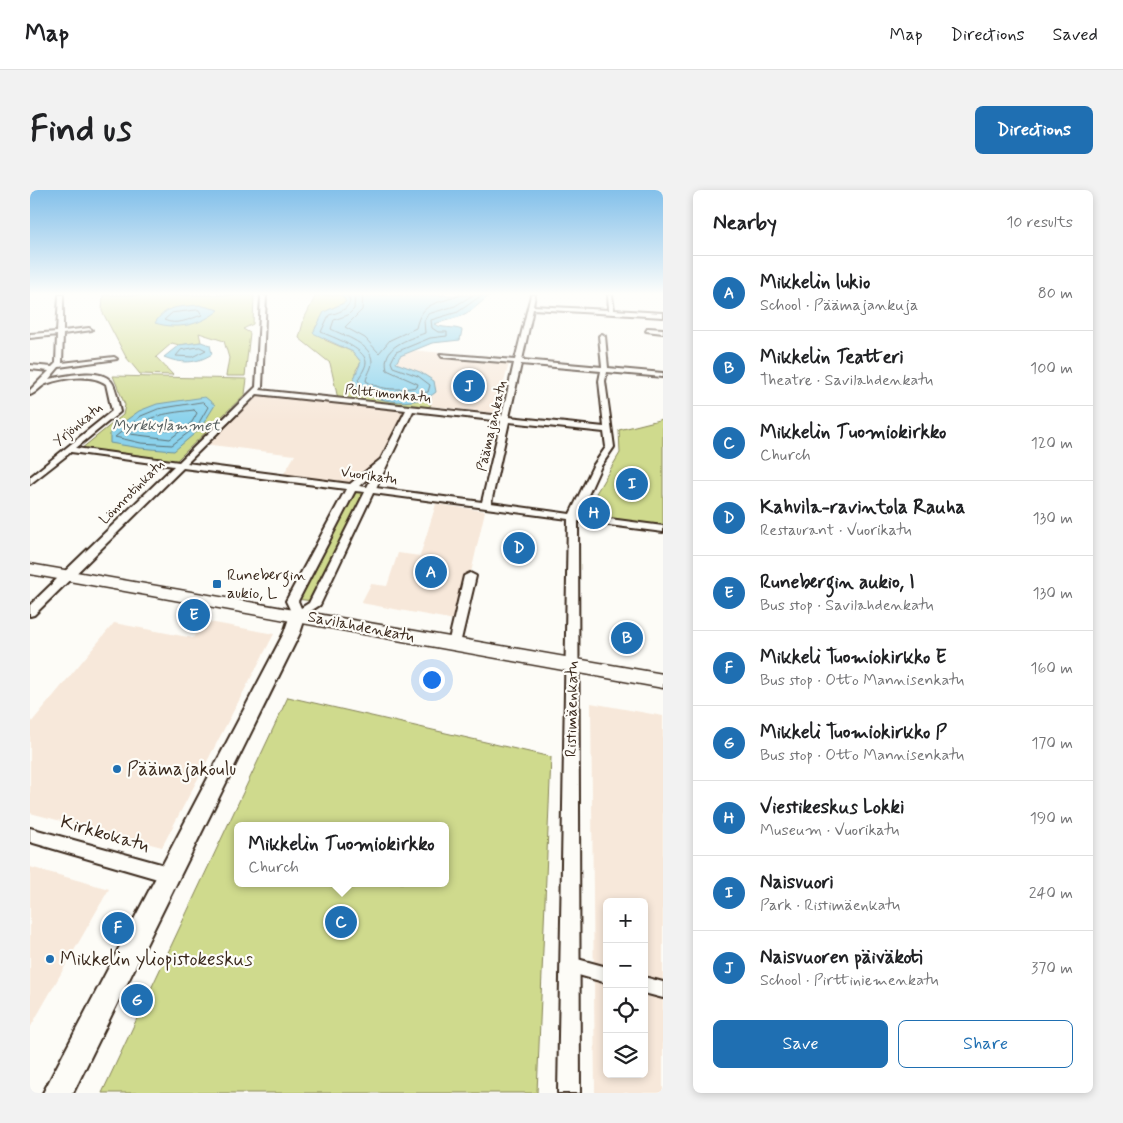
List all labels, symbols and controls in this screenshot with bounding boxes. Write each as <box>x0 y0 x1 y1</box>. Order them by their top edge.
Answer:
text: Map <box>25 19 69 50</box>
text: Map <box>890 23 923 47</box>
text: Directions <box>951 23 1025 47</box>
text: Saved <box>1053 23 1098 47</box>
button: Directions <box>975 106 1093 154</box>
text: Find us <box>30 107 132 153</box>
text: Nearby <box>713 209 777 237</box>
text: 10 results <box>1006 212 1073 233</box>
text: Mikkelin lukio <box>760 270 870 295</box>
text: A <box>724 283 734 304</box>
text: 80 m <box>1038 283 1073 304</box>
text: School · Päämajankuja <box>760 295 918 316</box>
text: Mikkelin Teatteri <box>760 345 904 370</box>
text: B <box>724 358 734 379</box>
text: 100 m <box>1030 358 1073 379</box>
pin: J <box>453 367 485 405</box>
text: Theatre · Savilahdenkatu <box>760 370 933 391</box>
street label: Päämajankatu <box>473 378 511 473</box>
street label: Polttimonkatu <box>344 381 433 408</box>
street label: Yrjönkatu <box>50 399 107 451</box>
water label: Myrkkylammet <box>112 416 221 436</box>
text: Mikkelin Tuomiokirkko <box>760 420 946 445</box>
text: C <box>723 433 735 454</box>
text: 120 m <box>1031 433 1073 454</box>
text: Church <box>760 445 811 466</box>
street label: Lönnrotinkatu <box>96 455 169 528</box>
street label: Vuorikatu <box>340 463 399 489</box>
pin: I <box>616 465 648 503</box>
pin: H <box>578 494 610 532</box>
text: Kahvila-ravintola Rauha <box>760 495 965 520</box>
text: D <box>723 508 735 529</box>
text: 130 m <box>1032 508 1073 529</box>
text: Restaurant · Vuorikatu <box>760 520 912 541</box>
pin: D <box>503 529 535 567</box>
pin: A <box>415 553 447 591</box>
place label: Runebergin aukio, L <box>227 565 306 604</box>
text: Runebergin aukio, I <box>760 570 915 595</box>
marker: Runebergin aukio, L <box>211 578 223 590</box>
text: E <box>724 583 734 604</box>
text: 130 m <box>1032 583 1073 604</box>
text: Bus stop · Savilahdenkatu <box>760 595 934 616</box>
pin: E <box>178 596 210 634</box>
street label: Savilahdenkatu <box>306 606 417 648</box>
pin: B <box>611 619 643 657</box>
text: Mikkeli Tuomiokirkko E <box>760 645 947 670</box>
text: F <box>725 658 733 679</box>
text: 160 m <box>1030 658 1073 679</box>
street label: Ristimäenkatu <box>561 660 583 757</box>
your location <box>419 667 445 693</box>
text: Bus stop · Otto Mannisenkatu <box>760 670 964 691</box>
text: Mikkeli Tuomiokirkko P <box>760 720 947 745</box>
text: G <box>724 733 734 754</box>
text: 170 m <box>1031 733 1073 754</box>
text: Bus stop · Otto Mannisenkatu <box>760 745 964 766</box>
place label: Päämajakoulu <box>127 757 236 783</box>
marker: Päämajakoulu <box>111 763 123 775</box>
text: Viestikeskus Lokki <box>760 795 904 820</box>
text: H <box>724 808 734 829</box>
text: 190 m <box>1030 808 1073 829</box>
street label: Kirkkokatu <box>58 809 152 859</box>
text: Museum · Vuorikatu <box>760 820 899 841</box>
popup <box>234 822 449 887</box>
text: Mikkelin Tuomiokirkko <box>248 832 435 857</box>
text: Church <box>248 857 299 878</box>
text: Naisvuori <box>760 870 834 895</box>
text: I <box>725 883 733 904</box>
text: 240 m <box>1029 883 1073 904</box>
text: Park · Ristimäenkatu <box>760 895 900 916</box>
map controls <box>603 898 648 1078</box>
button: + <box>603 898 648 943</box>
pin: C <box>325 903 357 941</box>
pin: F <box>102 909 134 947</box>
button: − <box>603 943 648 988</box>
text: Naisvuoren päiväkoti <box>760 945 923 970</box>
place label: Mikkelin yliopistokeskus <box>60 947 253 972</box>
marker: Mikkelin yliopistokeskus <box>44 953 56 965</box>
text: J <box>724 958 734 979</box>
text: 370 m <box>1031 958 1073 979</box>
text: School · Pirttiniemenkatu <box>760 970 939 991</box>
pin: G <box>121 981 153 1019</box>
button: locate <box>603 988 648 1033</box>
button: Save <box>713 1020 888 1068</box>
button: Share <box>898 1020 1073 1068</box>
button: layers <box>603 1033 648 1078</box>

